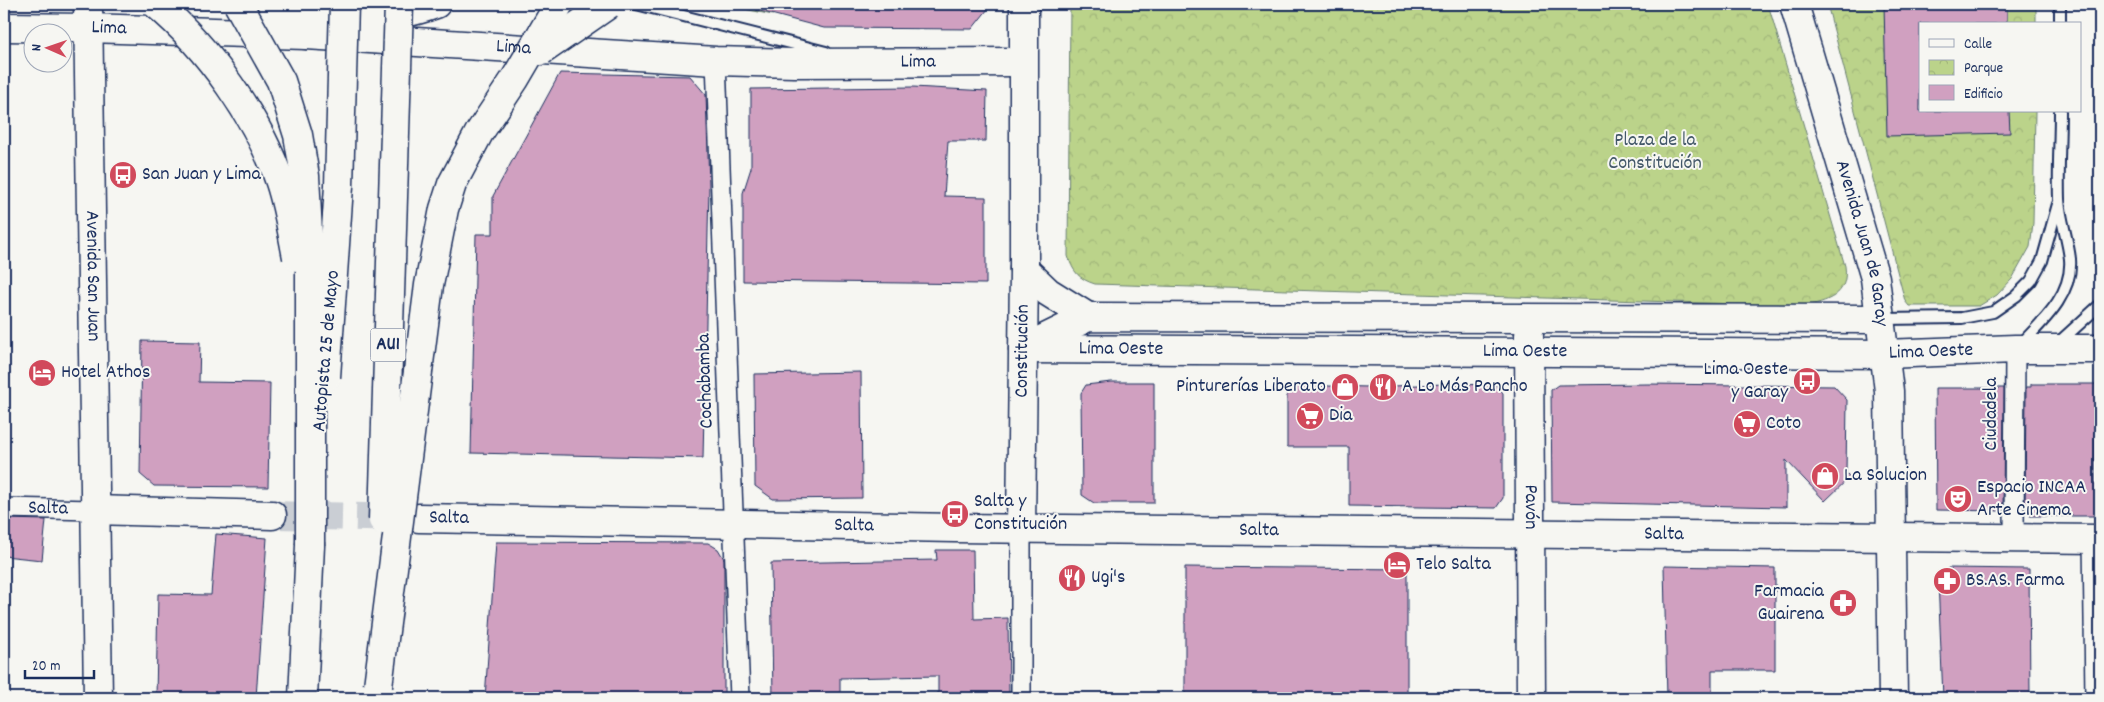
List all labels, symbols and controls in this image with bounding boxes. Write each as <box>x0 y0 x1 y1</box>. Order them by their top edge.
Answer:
street label: Lima <box>91 14 128 43</box>
north arrow <box>22 22 72 72</box>
legend <box>1919 22 2082 112</box>
street label: Lima <box>495 33 532 63</box>
text: Calle <box>1964 34 1993 56</box>
text: N <box>27 44 47 51</box>
street label: Lima <box>900 48 936 77</box>
text: Parque <box>1964 58 2004 80</box>
text: Edificio <box>1964 84 2003 106</box>
park label: Plaza de la Constitución <box>1608 127 1702 178</box>
street label: Avenida Juan de Garay <box>1827 157 1895 329</box>
bus stop icon: San Juan y Lima <box>108 160 138 190</box>
place label: San Juan y Lima <box>142 161 261 189</box>
street label: Avenida San Juan <box>77 210 107 342</box>
street label: Autopista 25 de Mayo <box>306 269 348 433</box>
street label: Constitución <box>1009 304 1038 398</box>
road number: AU1 <box>370 328 406 362</box>
street label: Cochabamba <box>690 332 722 429</box>
street label: Lima Oeste <box>1079 335 1164 364</box>
street label: Lima Oeste <box>1888 337 1974 368</box>
street label: Lima Oeste <box>1483 338 1568 366</box>
place label: Lima Oeste y Garay <box>1704 356 1789 407</box>
hotel icon: Hotel Athos <box>27 358 57 388</box>
place label: Hotel Athos <box>61 359 150 387</box>
bus stop icon: Lima Oeste y Garay <box>1792 366 1822 396</box>
shop icon: Pinturerías Liberato <box>1330 372 1360 402</box>
restaurant icon: A Lo Más Pancho <box>1368 372 1398 402</box>
place label: Pinturerías Liberato <box>1176 373 1326 401</box>
place label: A Lo Más Pancho <box>1402 373 1528 401</box>
street label: Ciudadela <box>1978 377 2006 451</box>
supermarket icon: Dia <box>1295 401 1325 431</box>
place label: Dia <box>1329 402 1353 430</box>
supermarket icon: Coto <box>1732 409 1762 439</box>
place label: Coto <box>1766 410 1801 438</box>
shop icon: La Solucion <box>1810 461 1840 491</box>
place label: La Solucion <box>1844 462 1927 490</box>
place label: Espacio INCAA Arte Cinema <box>1977 474 2086 525</box>
street label: Pavón <box>1516 484 1544 530</box>
theatre icon: Espacio INCAA Arte Cinema <box>1943 484 1973 514</box>
place label: Salta y Constitución <box>974 488 1067 539</box>
street label: Salta <box>28 495 69 523</box>
bus stop icon: Salta y Constitución <box>940 499 970 529</box>
street label: Salta <box>429 504 470 533</box>
street label: Salta <box>834 512 875 540</box>
street label: Salta <box>1239 517 1280 545</box>
street label: Salta <box>1644 521 1684 549</box>
hotel icon: Telo Salta <box>1382 550 1412 580</box>
place label: Telo Salta <box>1416 551 1491 579</box>
restaurant icon: Ugi's <box>1057 563 1087 593</box>
place label: Ugi's <box>1091 564 1125 592</box>
pharmacy icon: BS.AS. Farma <box>1932 566 1962 596</box>
place label: BS.AS. Farma <box>1966 567 2065 595</box>
place label: Farmacia Guairena <box>1754 578 1825 629</box>
pharmacy icon: Farmacia Guairena <box>1828 588 1858 618</box>
scale bar <box>25 647 94 679</box>
text: 20 m <box>32 656 60 678</box>

